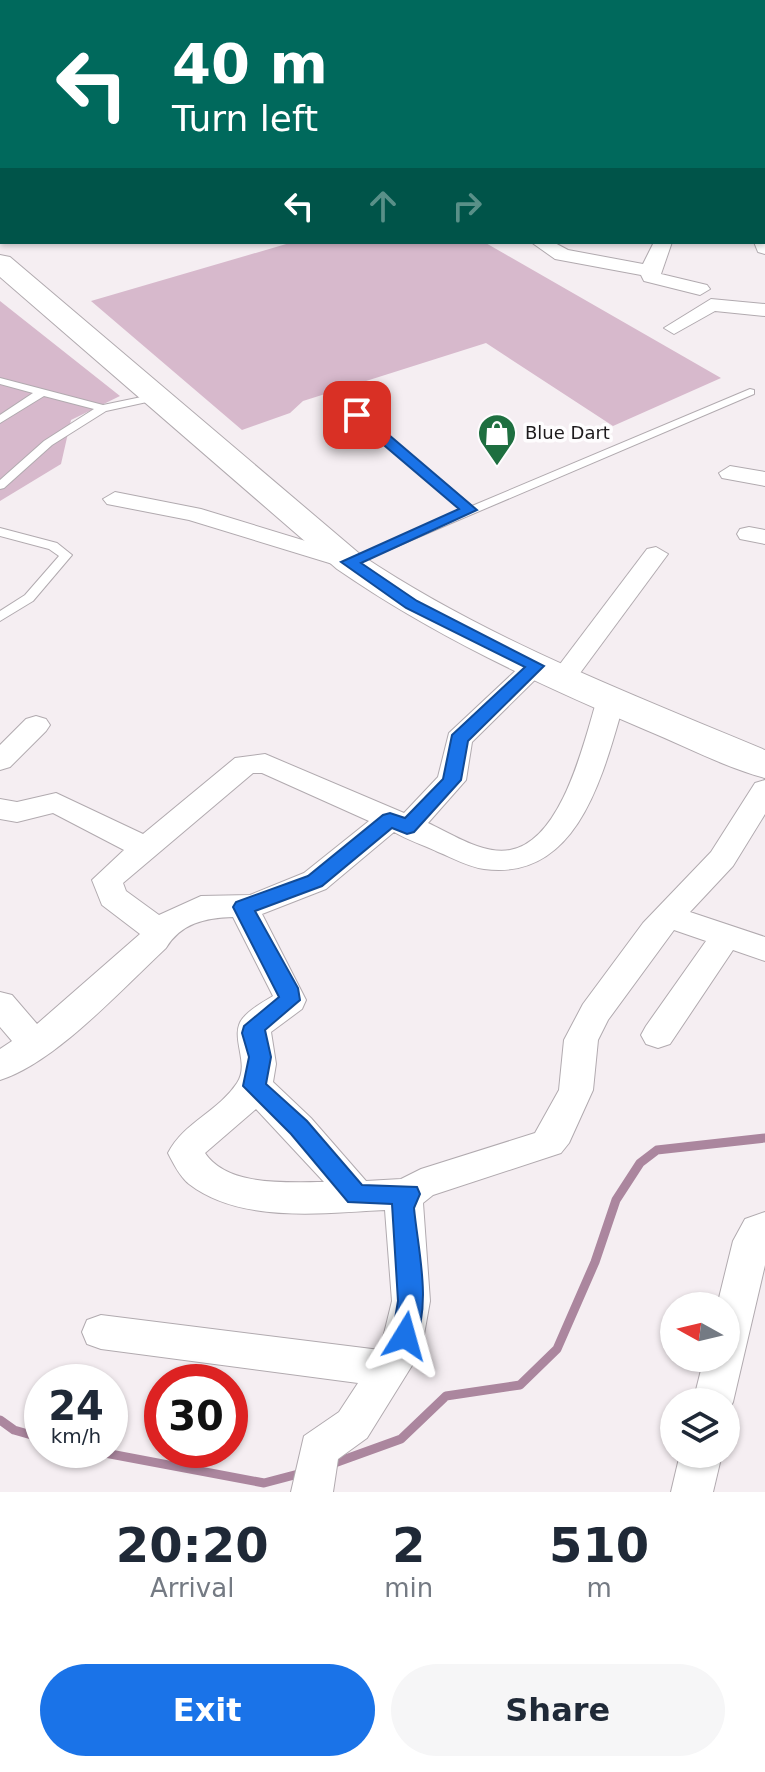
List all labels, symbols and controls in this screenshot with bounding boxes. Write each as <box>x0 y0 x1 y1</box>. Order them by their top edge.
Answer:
text: 40 m <box>172 31 328 96</box>
icon: left <box>40 32 144 136</box>
text: Turn left <box>172 98 318 139</box>
icon: left <box>277 184 321 228</box>
icon: ahead <box>361 184 405 228</box>
icon: right <box>445 184 489 228</box>
pin <box>323 381 391 449</box>
icon: arrive <box>335 393 379 437</box>
shop icon: Blue Dart <box>476 412 518 467</box>
place label: Blue Dart <box>525 422 610 443</box>
north arrow <box>660 1292 740 1372</box>
map controls <box>660 1292 740 1468</box>
position arrow <box>363 1294 447 1378</box>
speed limit sign: 30 <box>144 1364 248 1468</box>
text: 24 <box>48 1383 104 1429</box>
button: layers <box>660 1388 740 1468</box>
text: km/h <box>51 1424 101 1448</box>
text: 20:20 <box>116 1517 269 1573</box>
text: 2 <box>392 1517 425 1573</box>
text: 510 <box>549 1517 649 1573</box>
text: Arrival <box>150 1573 234 1603</box>
text: min <box>384 1573 433 1603</box>
text: m <box>586 1573 612 1603</box>
button: Exit <box>40 1664 375 1756</box>
button: Share <box>391 1664 725 1756</box>

